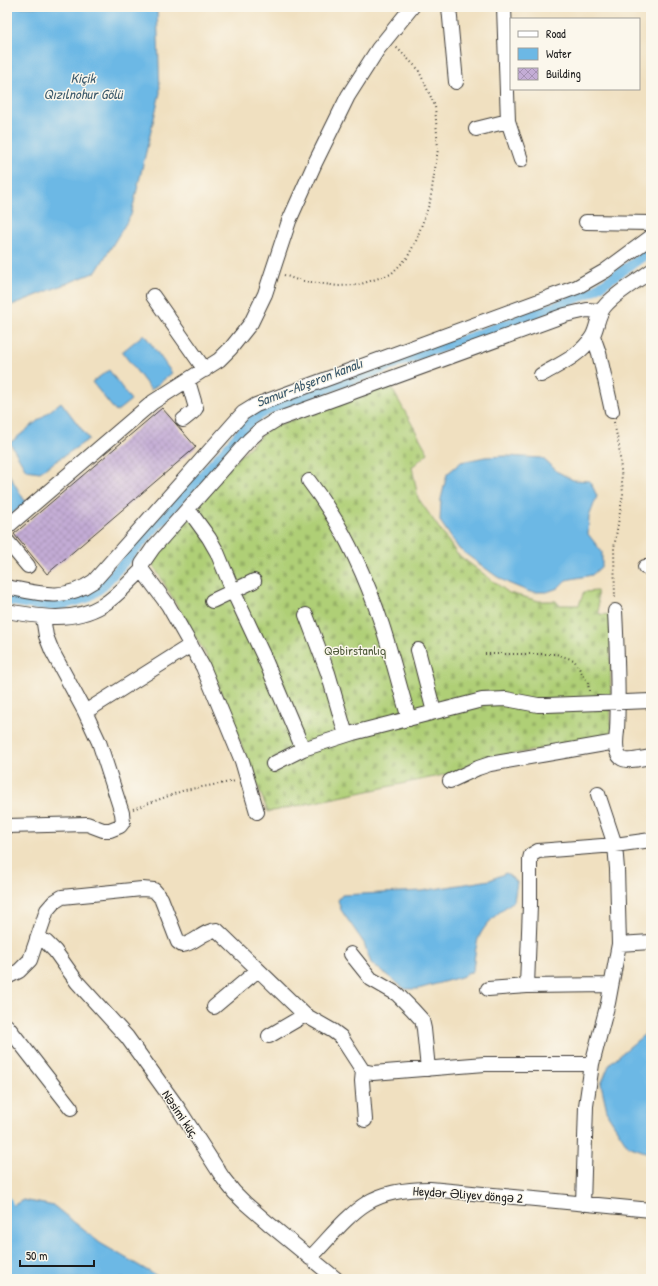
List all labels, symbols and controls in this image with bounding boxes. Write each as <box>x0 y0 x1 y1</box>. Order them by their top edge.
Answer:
legend <box>510 18 640 90</box>
text: Road <box>546 25 566 42</box>
text: Water <box>546 45 572 62</box>
text: Building <box>546 65 581 82</box>
water label: Kiçik Qızılnohur Gölü <box>44 68 124 103</box>
water label: Samur-Abşeron kanalı <box>253 353 366 411</box>
park label: Qəbirstanlıq <box>324 641 386 659</box>
street label: Nəsimi küç. <box>158 1086 204 1142</box>
street label: Heydər Əliyev döngə 2 <box>412 1181 524 1207</box>
scale bar <box>20 1242 94 1268</box>
text: 50 m <box>26 1247 47 1264</box>

